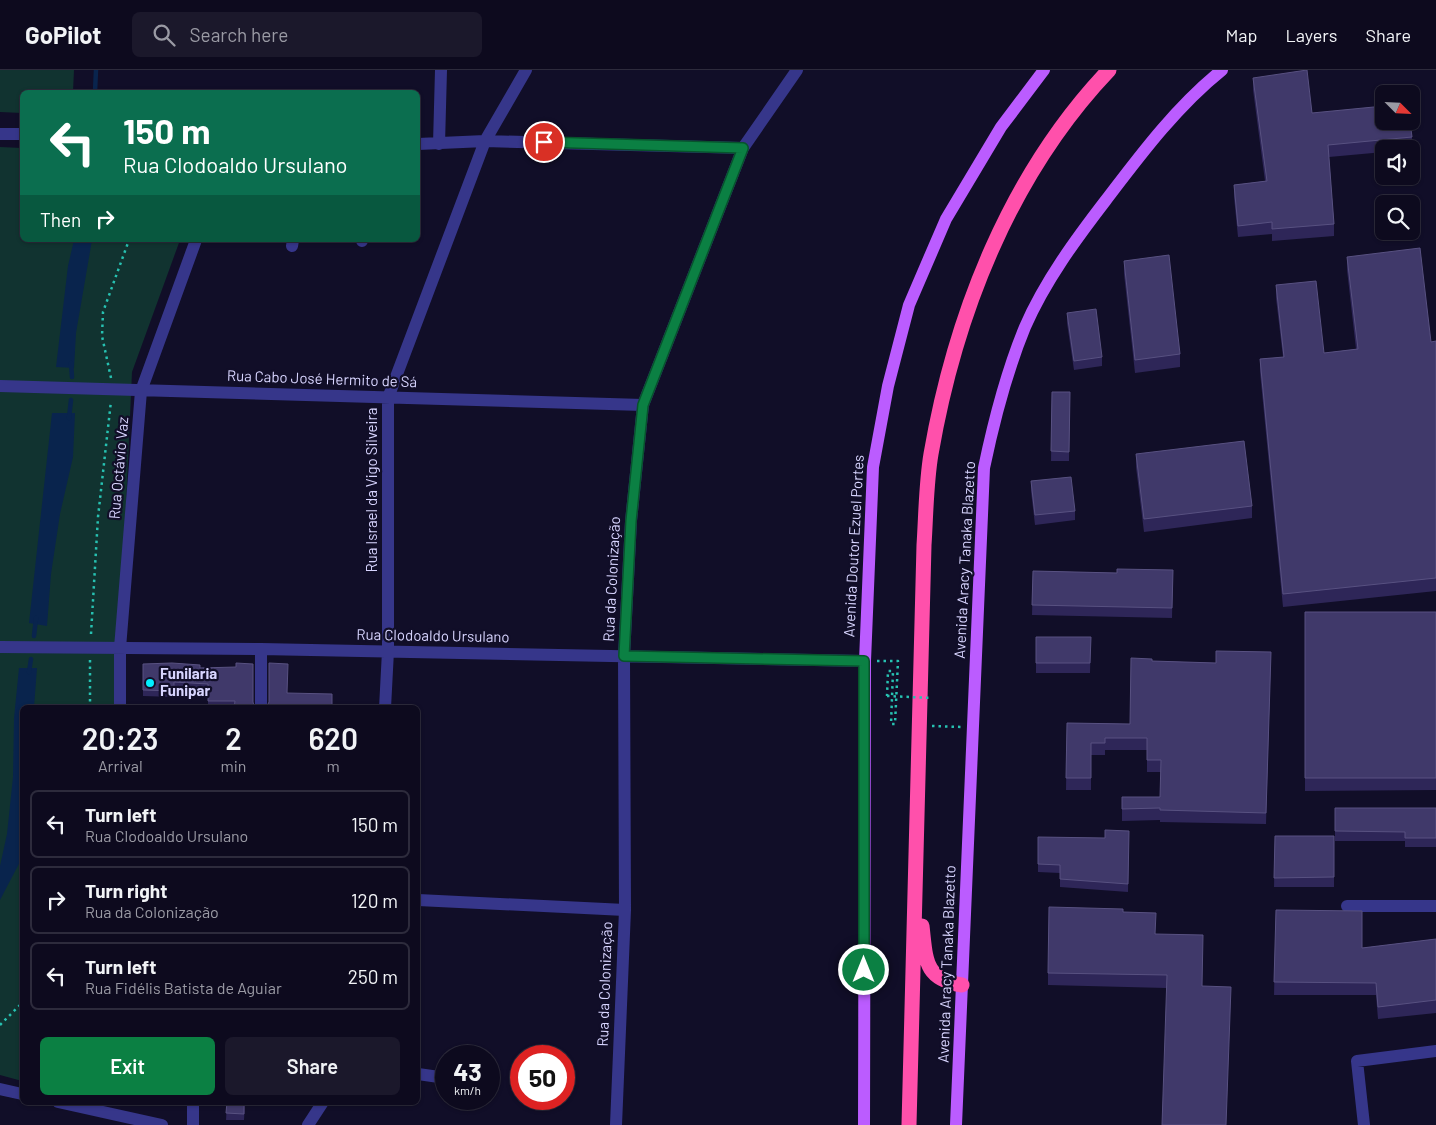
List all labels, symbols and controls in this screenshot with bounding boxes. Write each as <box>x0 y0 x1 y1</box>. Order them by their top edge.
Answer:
search box <box>132 12 482 57</box>
text: GoPilot <box>25 20 102 49</box>
icon: search <box>150 21 178 49</box>
text: Search here <box>190 23 288 46</box>
text: Map <box>1225 24 1257 46</box>
text: Layers <box>1285 24 1338 46</box>
text: Share <box>1366 24 1411 46</box>
north arrow <box>1375 85 1420 130</box>
map controls <box>1375 85 1420 240</box>
text: 150 m <box>123 109 210 151</box>
icon: left <box>40 110 105 175</box>
pin <box>523 121 565 163</box>
icon: arrive <box>530 128 558 156</box>
button: sound <box>1375 140 1420 185</box>
text: Rua Clodoaldo Ursulano <box>123 151 348 177</box>
button: search <box>1375 195 1420 240</box>
icon: right <box>91 205 119 233</box>
text: Then <box>40 208 81 231</box>
street label: Rua Cabo José Hermito de Sá <box>227 366 417 390</box>
street label: Rua Israel da Vigo Silveira <box>362 407 380 573</box>
street label: Rua Octávio Vaz <box>105 416 131 520</box>
street label: Avenida Doutor Ezuel Portes <box>839 454 867 638</box>
street label: Avenida Aracy Tanaka Blazetto <box>950 461 978 659</box>
street label: Rua da Colonização <box>599 516 623 642</box>
street label: Rua Clodoaldo Ursulano <box>356 625 510 645</box>
place label: Funilaria Funipar <box>160 664 217 699</box>
marker: Funilaria Funipar <box>144 677 156 689</box>
text: 20:23 <box>82 720 158 756</box>
text: 2 <box>225 720 242 756</box>
text: 620 <box>308 720 358 756</box>
text: Arrival <box>98 756 143 775</box>
text: min <box>220 756 246 775</box>
text: m <box>327 756 340 775</box>
text: Turn left <box>85 803 156 826</box>
icon: left <box>42 810 70 838</box>
text: 150 m <box>351 813 398 836</box>
text: Rua Clodoaldo Ursulano <box>85 826 248 845</box>
street label: Avenida Aracy Tanaka Blazetto <box>934 865 958 1063</box>
text: Turn right <box>85 879 167 902</box>
icon: right <box>42 886 70 914</box>
text: 120 m <box>351 889 398 912</box>
text: Rua da Colonização <box>85 902 219 921</box>
street label: Rua da Colonização <box>593 921 615 1047</box>
position arrow <box>837 943 889 995</box>
text: Turn left <box>85 955 156 978</box>
icon: left <box>42 962 70 990</box>
text: 250 m <box>348 965 398 988</box>
text: Rua Fidélis Batista de Aguiar <box>85 978 282 997</box>
button: Exit <box>40 1037 215 1095</box>
button: Share <box>225 1037 400 1095</box>
speed limit sign: 50 <box>510 1045 575 1110</box>
text: 43 <box>453 1056 482 1086</box>
text: km/h <box>454 1083 481 1097</box>

